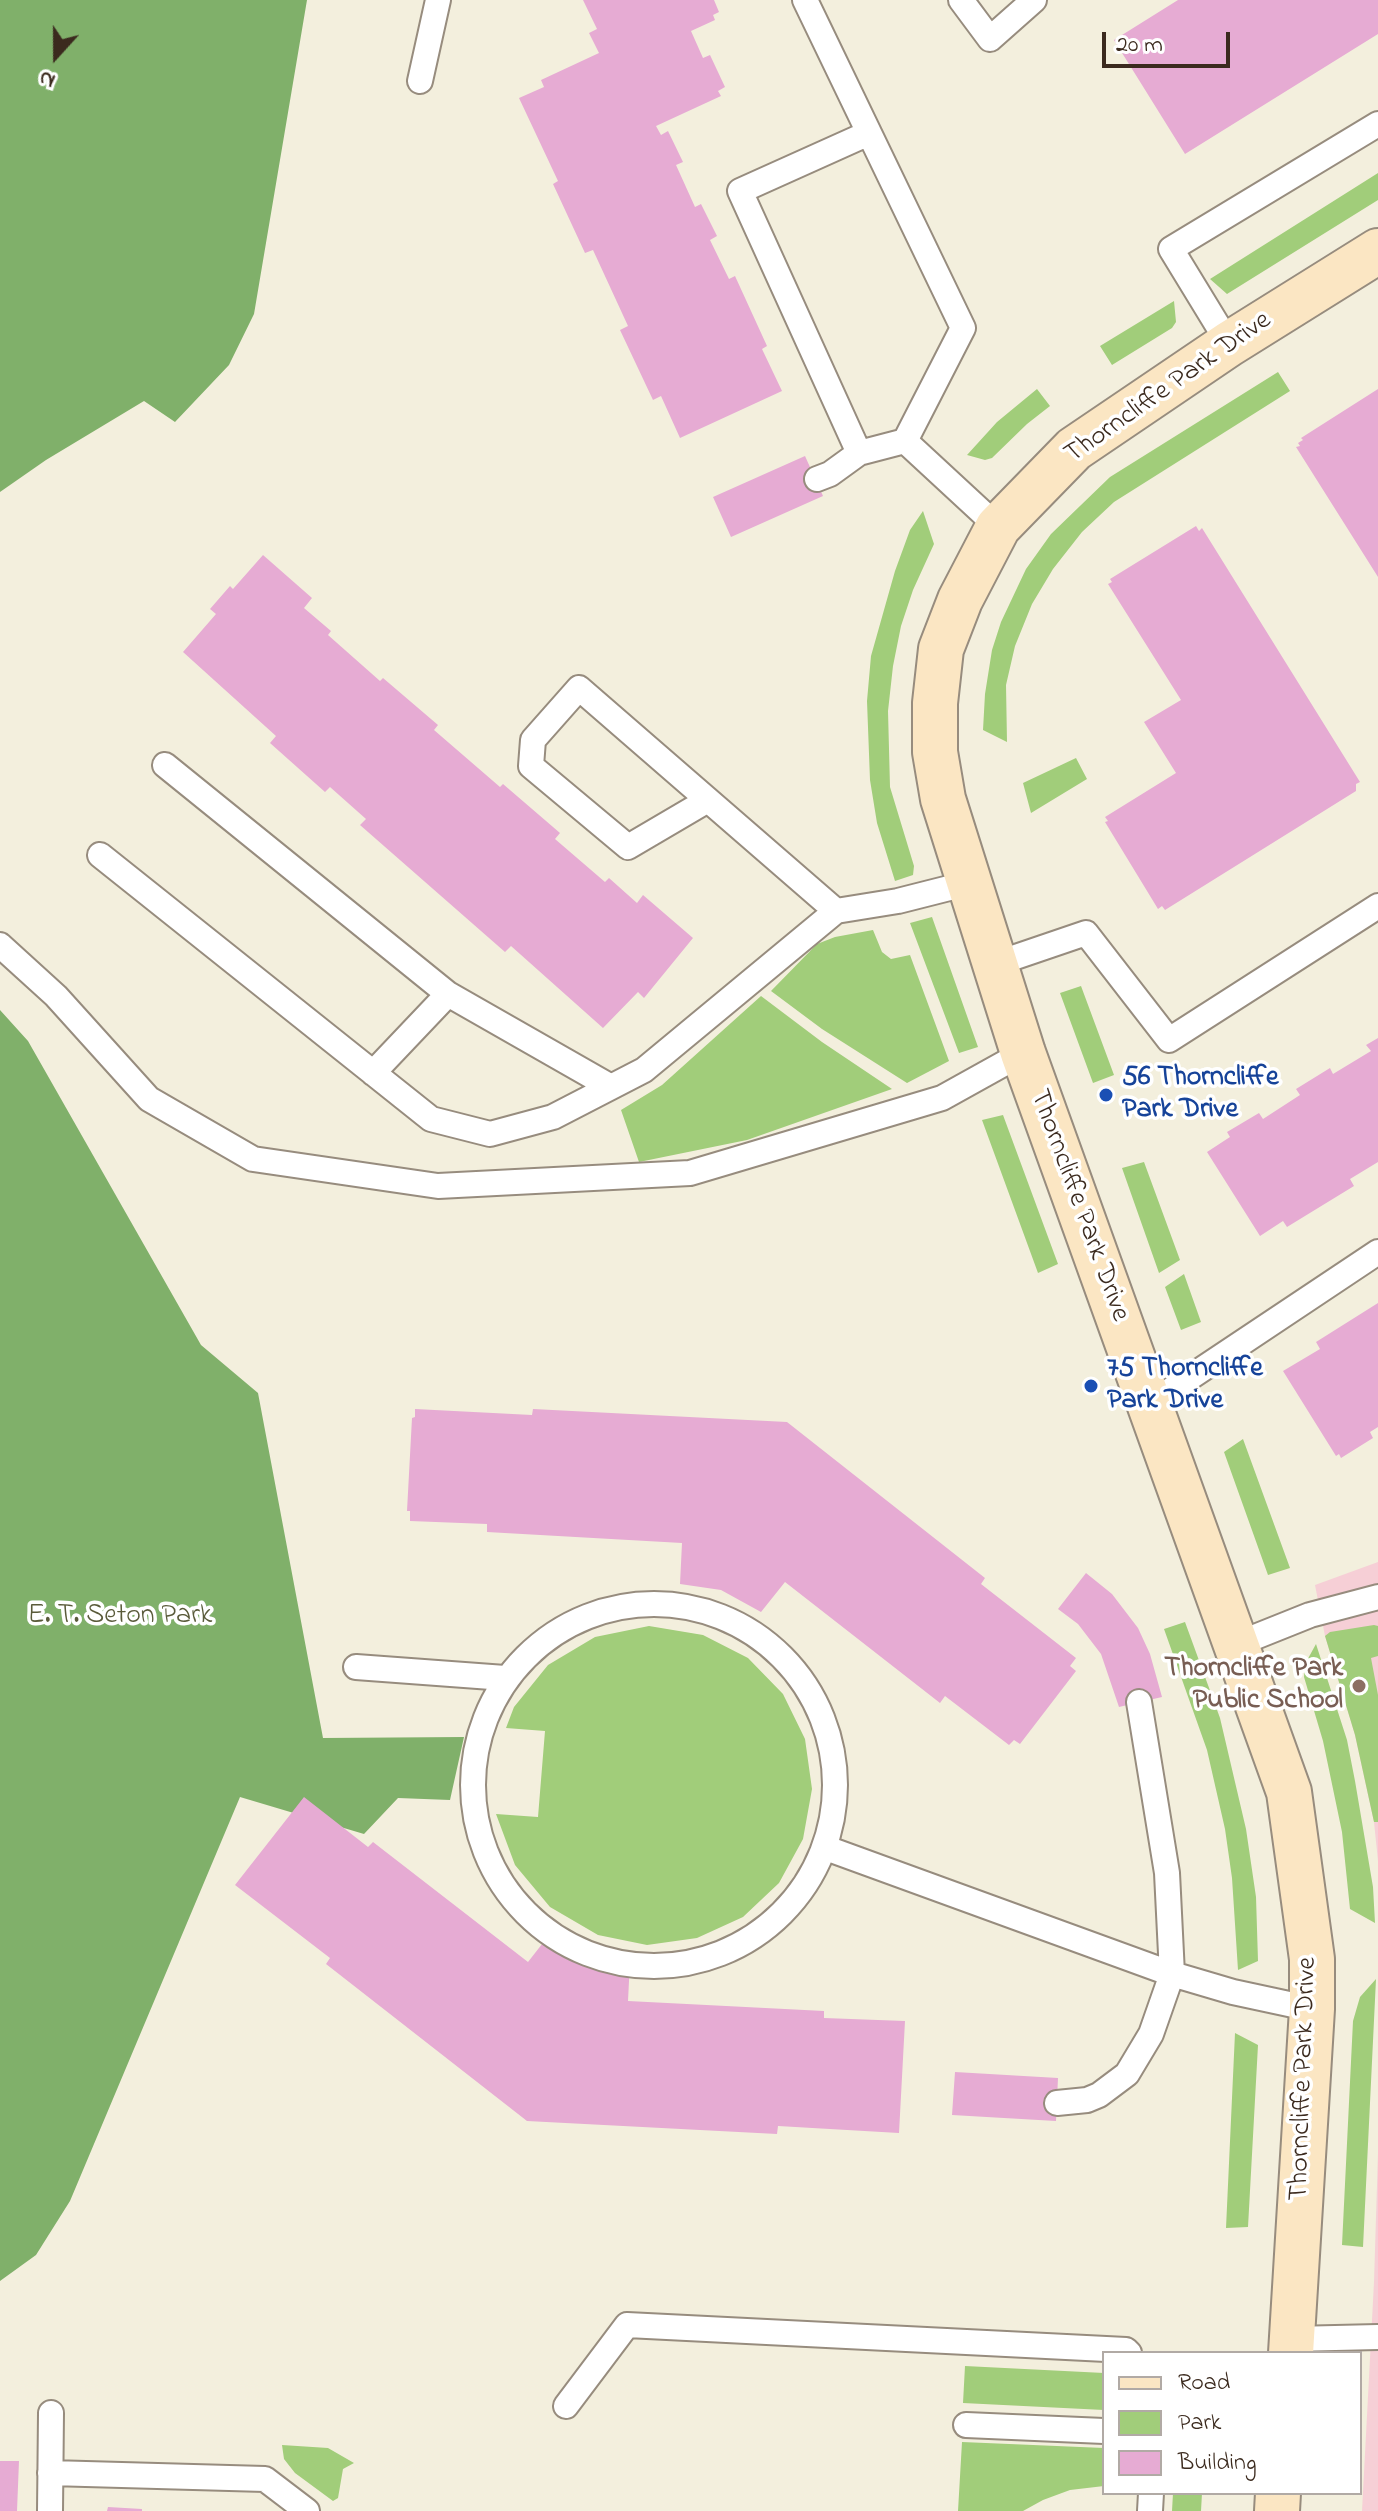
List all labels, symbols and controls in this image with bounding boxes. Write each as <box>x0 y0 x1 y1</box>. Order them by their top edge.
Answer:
north arrow <box>16 16 96 96</box>
scale bar <box>1106 16 1234 66</box>
text: 20 m <box>1116 28 1163 63</box>
text: N <box>35 61 60 96</box>
street label: Thorncliffe Park Drive <box>1059 305 1279 473</box>
place label: 56 Thorncliffe Park Drive <box>1122 1062 1279 1128</box>
street label: Thorncliffe Park Drive <box>1020 1085 1136 1327</box>
marker: 56 Thorncliffe Park Drive <box>1097 1086 1115 1104</box>
place label: 75 Thorncliffe Park Drive <box>1107 1353 1263 1419</box>
marker: 75 Thorncliffe Park Drive <box>1082 1377 1100 1395</box>
park label: E. T. Seton Park <box>28 1600 212 1634</box>
place label: Thorncliffe Park Public School <box>1164 1653 1343 1719</box>
marker: Thorncliffe Park Public School <box>1350 1677 1368 1695</box>
street label: Thorncliffe Park Drive <box>1284 1956 1326 2202</box>
legend <box>1102 2351 1362 2495</box>
text: Road <box>1178 2366 1230 2401</box>
text: Park <box>1178 2406 1221 2441</box>
text: Building <box>1178 2446 1257 2481</box>

